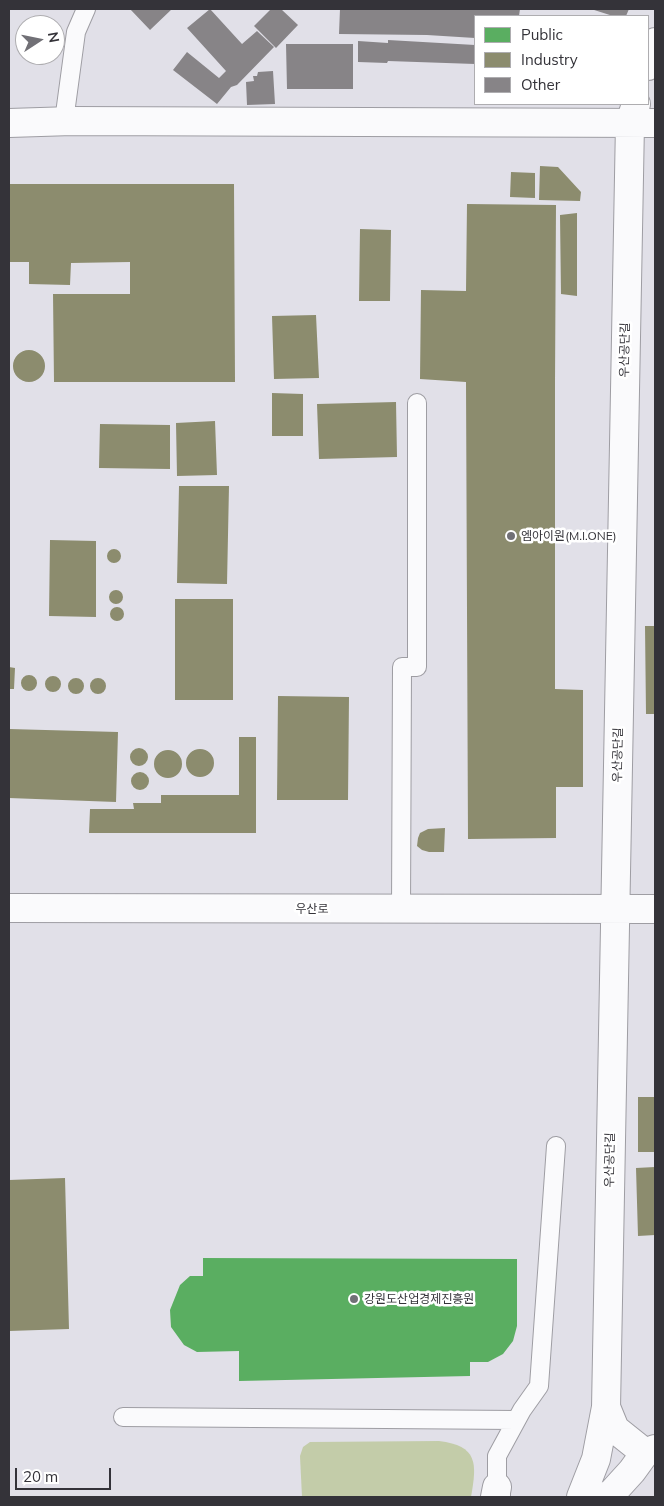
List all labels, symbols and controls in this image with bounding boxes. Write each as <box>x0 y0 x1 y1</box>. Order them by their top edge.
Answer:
north arrow <box>15 15 65 65</box>
legend <box>474 15 649 105</box>
text: Public <box>521 25 563 44</box>
text: N <box>44 30 64 44</box>
text: Industry <box>521 50 578 69</box>
text: Other <box>521 75 560 94</box>
street label: 우산공단길 <box>617 322 633 378</box>
place label: 엠아이원(M.I.ONE) <box>521 529 617 543</box>
marker: 엠아이원(M.I.ONE) <box>505 530 517 542</box>
street label: 우산공단길 <box>610 727 626 783</box>
street label: 우산로 <box>295 902 329 916</box>
street label: 우산공단길 <box>602 1132 618 1188</box>
place label: 강원도산업경제진흥원 <box>364 1292 474 1306</box>
marker: 강원도산업경제진흥원 <box>348 1293 360 1305</box>
scale bar <box>18 1458 114 1490</box>
text: 20 m <box>23 1467 58 1486</box>

